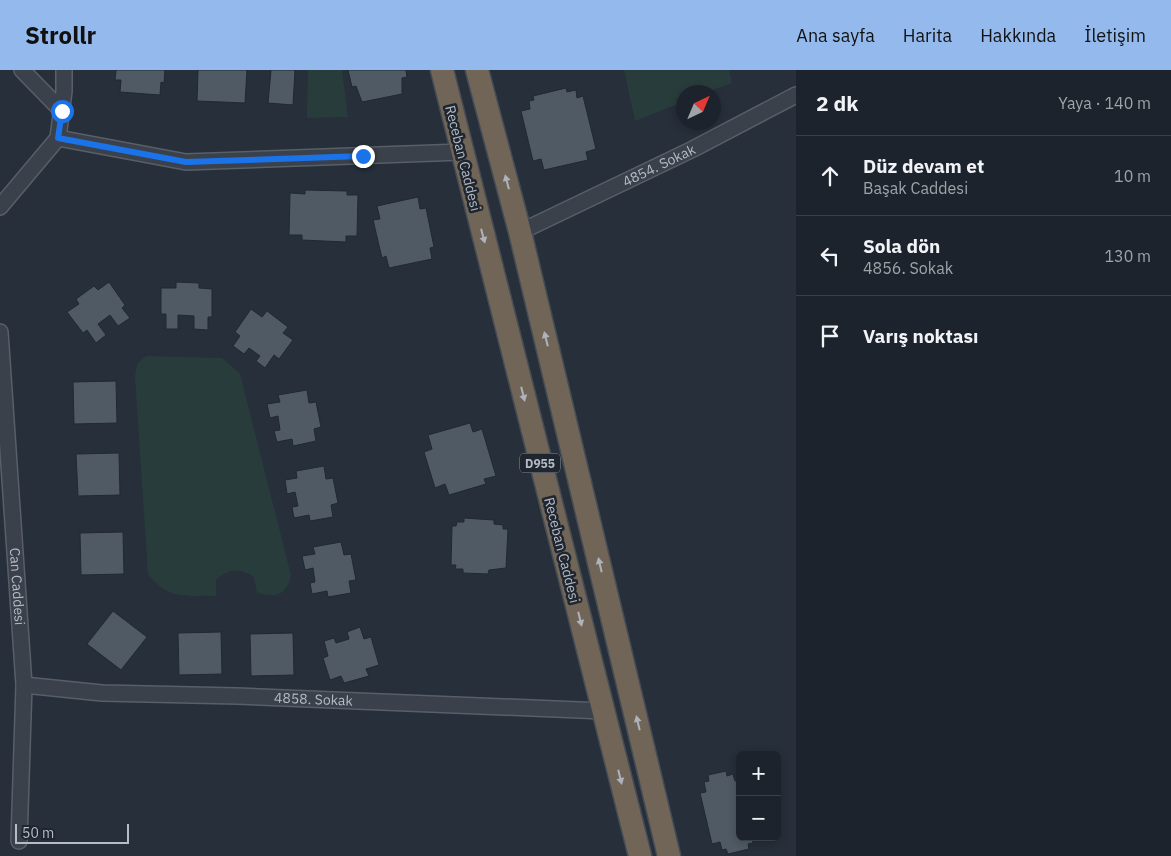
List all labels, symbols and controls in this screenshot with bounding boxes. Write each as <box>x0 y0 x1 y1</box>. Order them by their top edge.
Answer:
text: Strollr <box>25 19 96 51</box>
text: Ana sayfa <box>796 24 875 47</box>
text: Harita <box>903 24 952 47</box>
text: Hakkında <box>980 24 1056 47</box>
text: İletişim <box>1084 24 1146 47</box>
north arrow <box>676 85 721 130</box>
text: 2 dk <box>816 89 858 117</box>
text: Yaya · 140 m <box>1058 93 1151 113</box>
route start <box>51 100 74 123</box>
street label: Receban Caddesi <box>441 103 485 213</box>
street label: 4854. Sokak <box>619 140 699 191</box>
route end <box>352 145 375 168</box>
text: Düz devam et <box>863 154 984 178</box>
icon: ahead <box>816 162 844 190</box>
text: 10 m <box>1114 166 1151 186</box>
one-way arrow <box>502 174 510 189</box>
text: Başak Caddesi <box>863 178 968 198</box>
one-way arrow <box>480 229 488 244</box>
text: Sola dön <box>863 234 940 258</box>
icon: left <box>816 242 844 270</box>
text: 130 m <box>1104 246 1151 266</box>
text: 4856. Sokak <box>863 258 953 278</box>
icon: arrive <box>816 322 844 350</box>
text: Varış noktası <box>863 324 978 348</box>
one-way arrow <box>542 332 550 347</box>
one-way arrow <box>519 386 527 401</box>
road number: D955 <box>520 453 560 472</box>
street label: Receban Caddesi <box>540 495 584 605</box>
street label: Can Caddesi <box>6 547 29 626</box>
one-way arrow <box>596 558 604 573</box>
one-way arrow <box>576 612 584 627</box>
street label: 4858. Sokak <box>274 689 354 710</box>
one-way arrow <box>634 716 642 731</box>
map controls <box>736 751 781 841</box>
button: + <box>736 751 781 796</box>
one-way arrow <box>616 769 624 784</box>
button: − <box>736 796 781 841</box>
scale bar <box>15 821 129 844</box>
text: 50 m <box>22 824 54 842</box>

